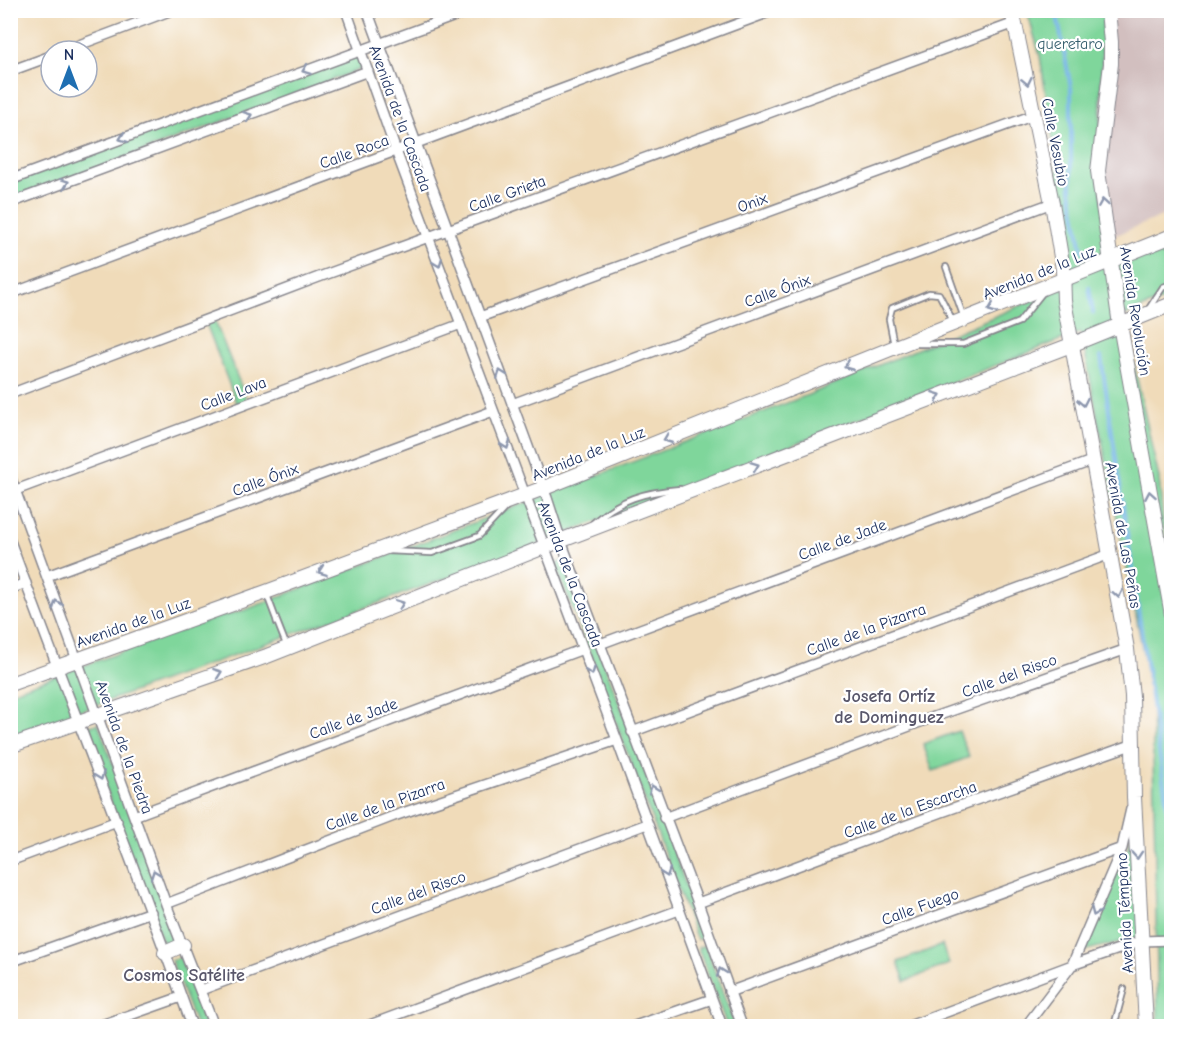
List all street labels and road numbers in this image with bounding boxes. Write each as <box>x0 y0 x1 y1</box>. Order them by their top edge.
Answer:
street label: Avenida de la Cascada <box>365 43 435 194</box>
street label: Calle Vesubio <box>1038 97 1072 188</box>
street label: Calle Roca <box>317 131 391 173</box>
street label: Calle Grieta <box>467 172 548 216</box>
street label: Onix <box>735 189 770 217</box>
street label: Avenida de la Luz <box>980 242 1098 304</box>
street label: Avenida Revolución <box>1116 245 1154 377</box>
street label: Calle Ónix <box>742 270 813 311</box>
street label: Calle Lava <box>198 373 269 415</box>
street label: Avenida de la Luz <box>529 423 647 485</box>
street label: Calle Ónix <box>230 459 301 500</box>
street label: Avenida de Las Peñas <box>1101 461 1145 610</box>
street label: Avenida de la Cascada <box>534 499 606 650</box>
street label: Calle de Jade <box>796 516 889 564</box>
street label: Avenida de la Luz <box>74 594 193 652</box>
street label: Calle de la Pizarra <box>804 600 928 660</box>
street label: Calle del Risco <box>959 650 1059 701</box>
street label: Avenida de la Piedra <box>92 678 157 816</box>
street label: Calle de Jade <box>307 695 400 743</box>
street label: Calle de la Pizarra <box>323 775 447 835</box>
street label: Calle de la Escarcha <box>841 778 979 842</box>
street label: Avenida Témpano <box>1113 852 1137 974</box>
street label: Calle del Risco <box>368 867 468 918</box>
street label: Calle Fuego <box>879 885 961 929</box>

